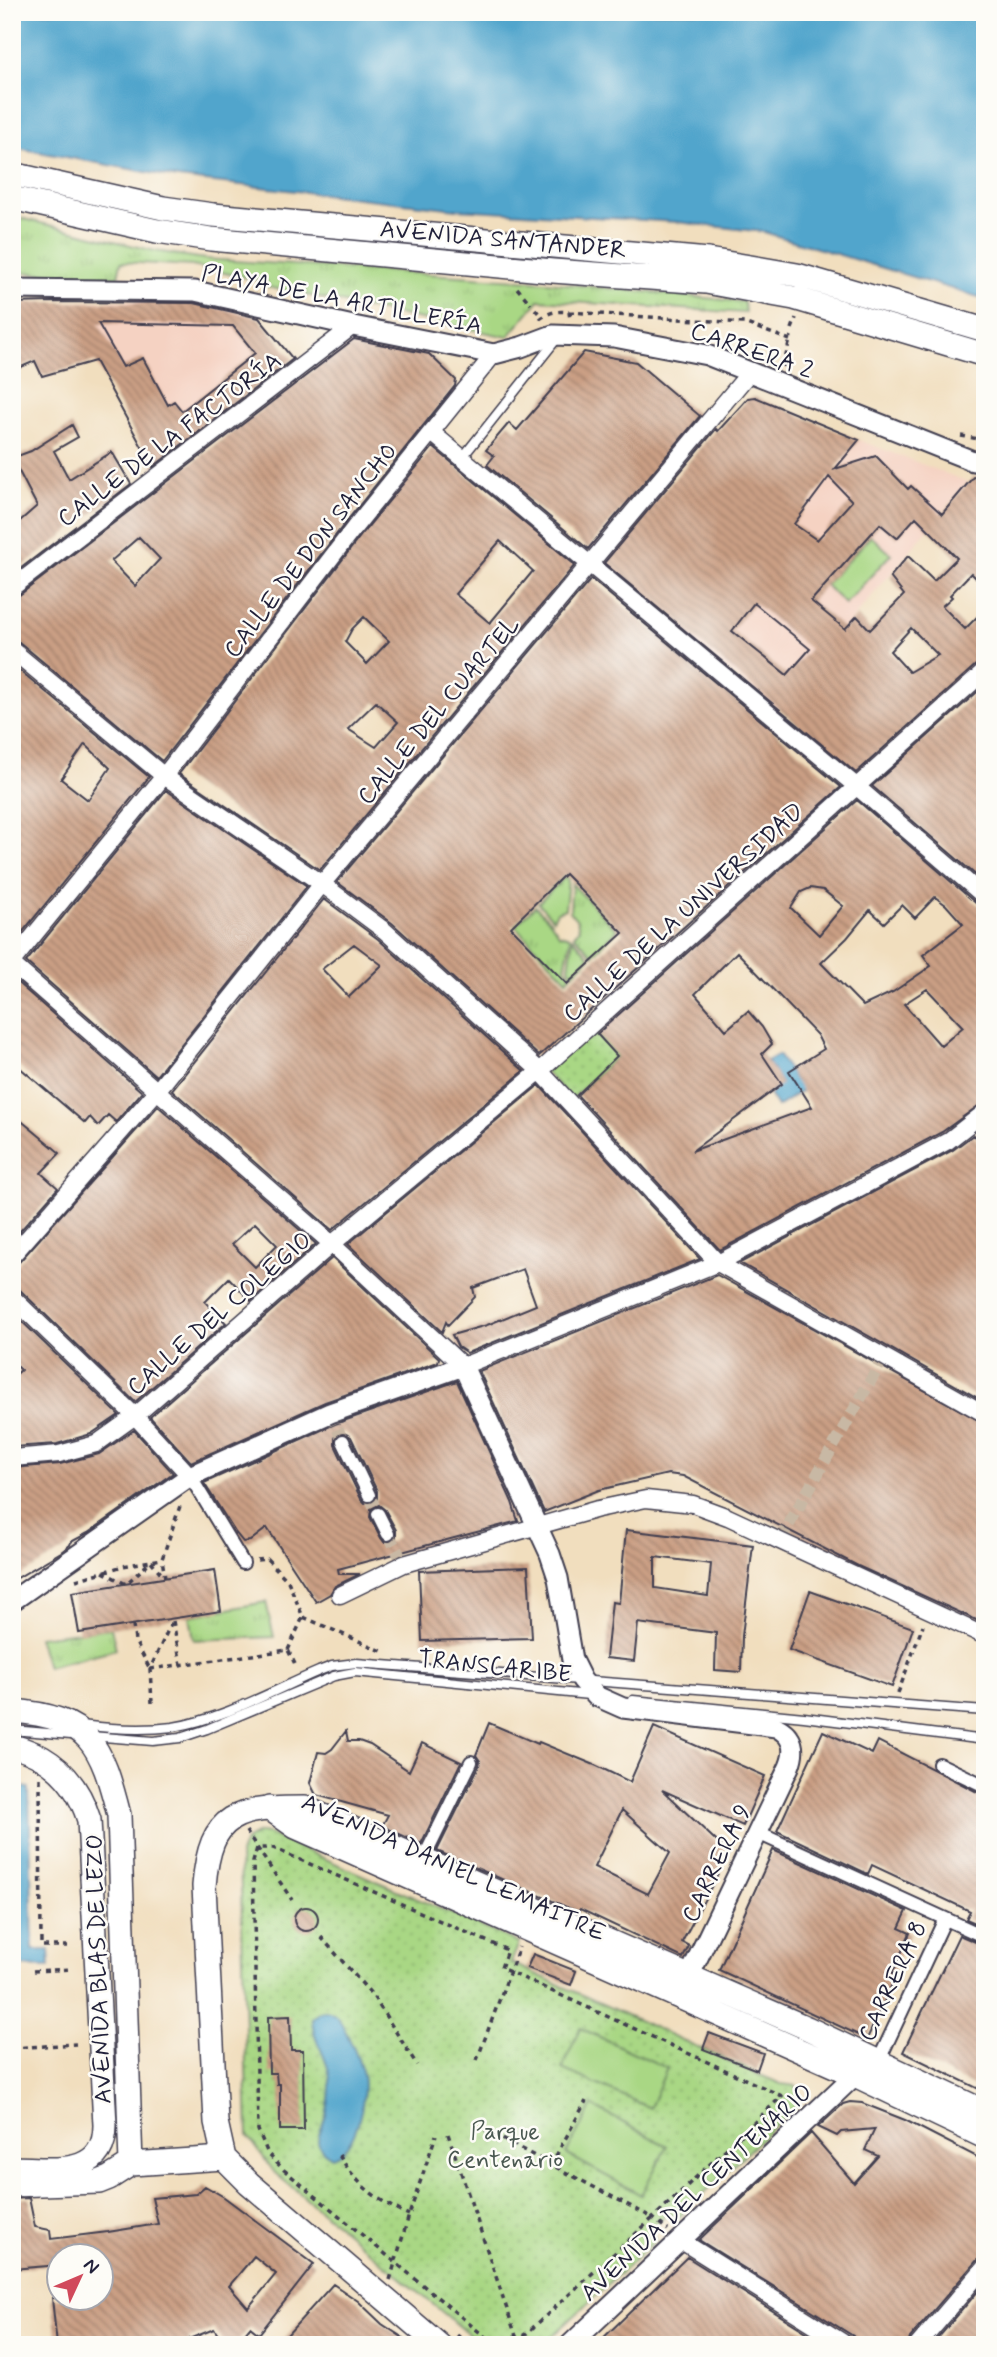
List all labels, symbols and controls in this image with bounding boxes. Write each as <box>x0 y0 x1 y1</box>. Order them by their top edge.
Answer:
street label: AVENIDA SANTANDER <box>378 214 628 267</box>
street label: PLAYA DE LA ARTILLERÍA <box>199 257 485 343</box>
street label: CARRERA 2 <box>686 316 817 387</box>
street label: CALLE DE LA FACTORÍA <box>51 345 288 535</box>
street label: CALLE DE DON SANCHO <box>218 437 405 665</box>
street label: CALLE DEL CUARTEL <box>351 610 527 812</box>
street label: CALLE DE LA UNIVERSIDAD <box>557 797 811 1030</box>
street label: CALLE DEL COLEGIO <box>121 1225 319 1403</box>
street label: TRANSCARIBE <box>417 1644 573 1691</box>
street label: AVENIDA DANIEL LEMAITRE <box>296 1787 610 1950</box>
street label: CARRERA 9 <box>675 1799 759 1928</box>
street label: AVENIDA BLAS DE LEZO <box>79 1833 120 2104</box>
street label: CARRERA 8 <box>852 1916 935 2047</box>
street label: AVENIDA DEL CENTENARIO <box>574 2077 820 2309</box>
park label: Parque Centenario <box>447 2117 563 2176</box>
north arrow <box>46 2242 116 2312</box>
text: N <box>78 2253 105 2279</box>

